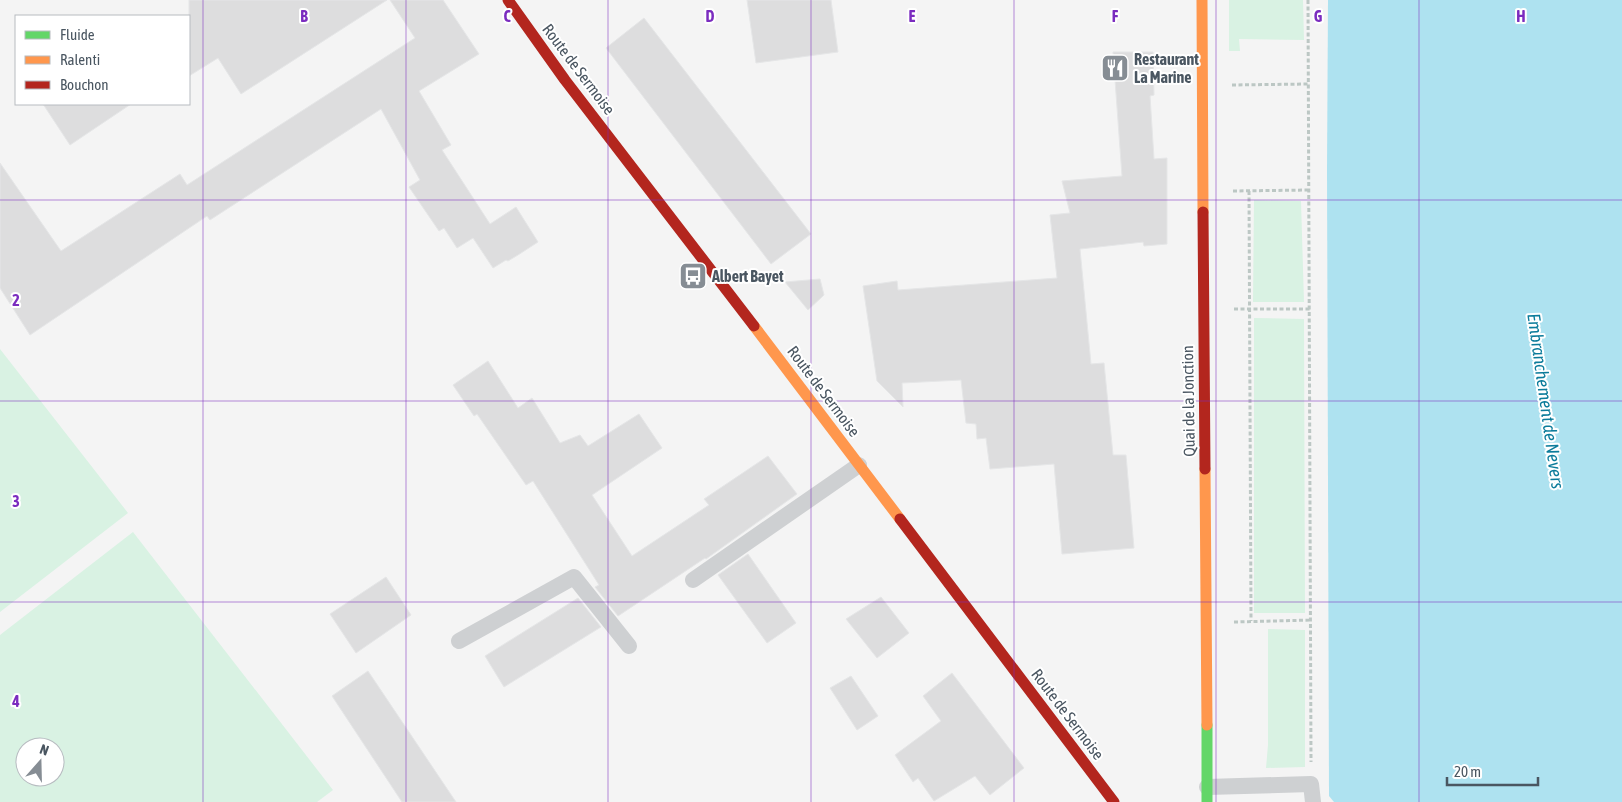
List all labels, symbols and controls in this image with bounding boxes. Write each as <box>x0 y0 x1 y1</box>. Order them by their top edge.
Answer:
text: B <box>300 7 308 25</box>
text: C <box>503 7 511 25</box>
text: D <box>706 7 715 25</box>
text: E <box>909 7 916 25</box>
text: F <box>1112 7 1119 25</box>
text: G <box>1314 7 1323 25</box>
text: H <box>1516 7 1526 25</box>
legend <box>15 15 190 105</box>
street label: Route de Sermoise <box>539 20 619 118</box>
text: Fluide <box>60 26 95 43</box>
place label: Restaurant La Marine <box>1134 50 1199 86</box>
text: Ralenti <box>60 51 100 68</box>
restaurant icon: Restaurant La Marine <box>1100 53 1130 83</box>
text: Bouchon <box>60 76 109 93</box>
bus stop icon: Albert Bayet <box>678 261 708 291</box>
place label: Albert Bayet <box>711 267 784 285</box>
text: 2 <box>12 291 20 309</box>
water label: Embranchement de Nevers <box>1523 312 1569 490</box>
street label: Route de Sermoise <box>784 342 864 440</box>
street label: Quai de la Jonction <box>1178 345 1198 457</box>
text: 3 <box>12 492 20 510</box>
street label: Route de Sermoise <box>1028 665 1108 763</box>
text: 4 <box>11 692 20 710</box>
north arrow <box>15 737 65 787</box>
text: N <box>38 741 51 759</box>
scale bar <box>1447 754 1538 786</box>
text: 20 m <box>1454 763 1481 780</box>

